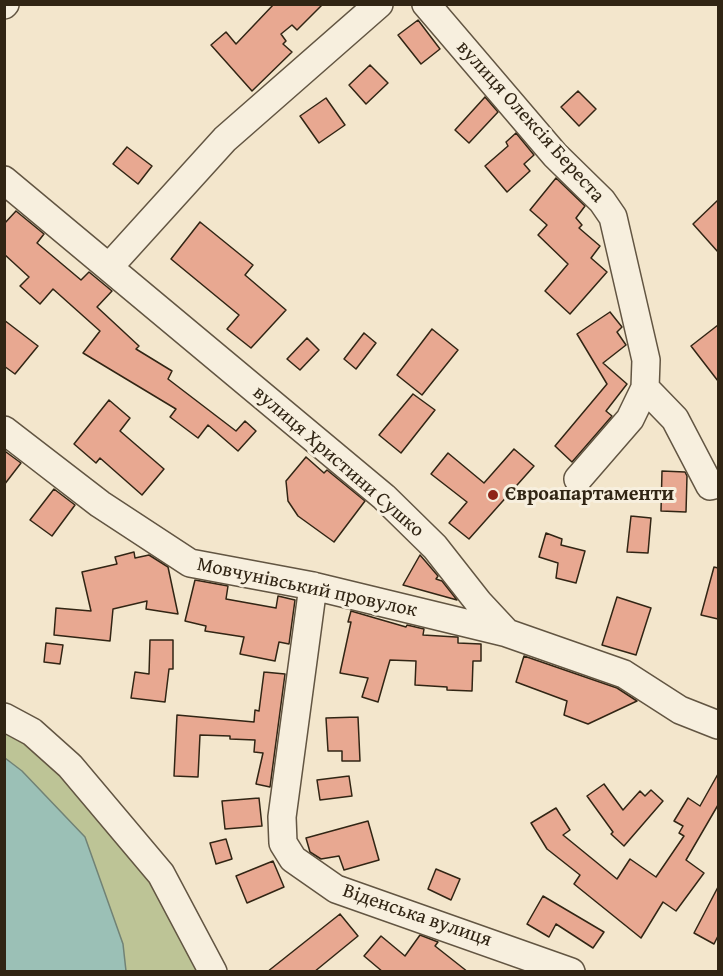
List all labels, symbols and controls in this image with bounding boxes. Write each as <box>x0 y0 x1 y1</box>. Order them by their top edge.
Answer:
street label: вулиця Олексія Береста <box>451 36 609 208</box>
street label: вулиця Христини Сушко <box>247 381 429 543</box>
place label: Євроапартаменти <box>505 483 674 507</box>
marker: Євроапартаменти <box>486 488 500 502</box>
street label: Мовчунівський провулок <box>195 553 419 623</box>
street label: Віденська вулиця <box>339 879 495 953</box>

